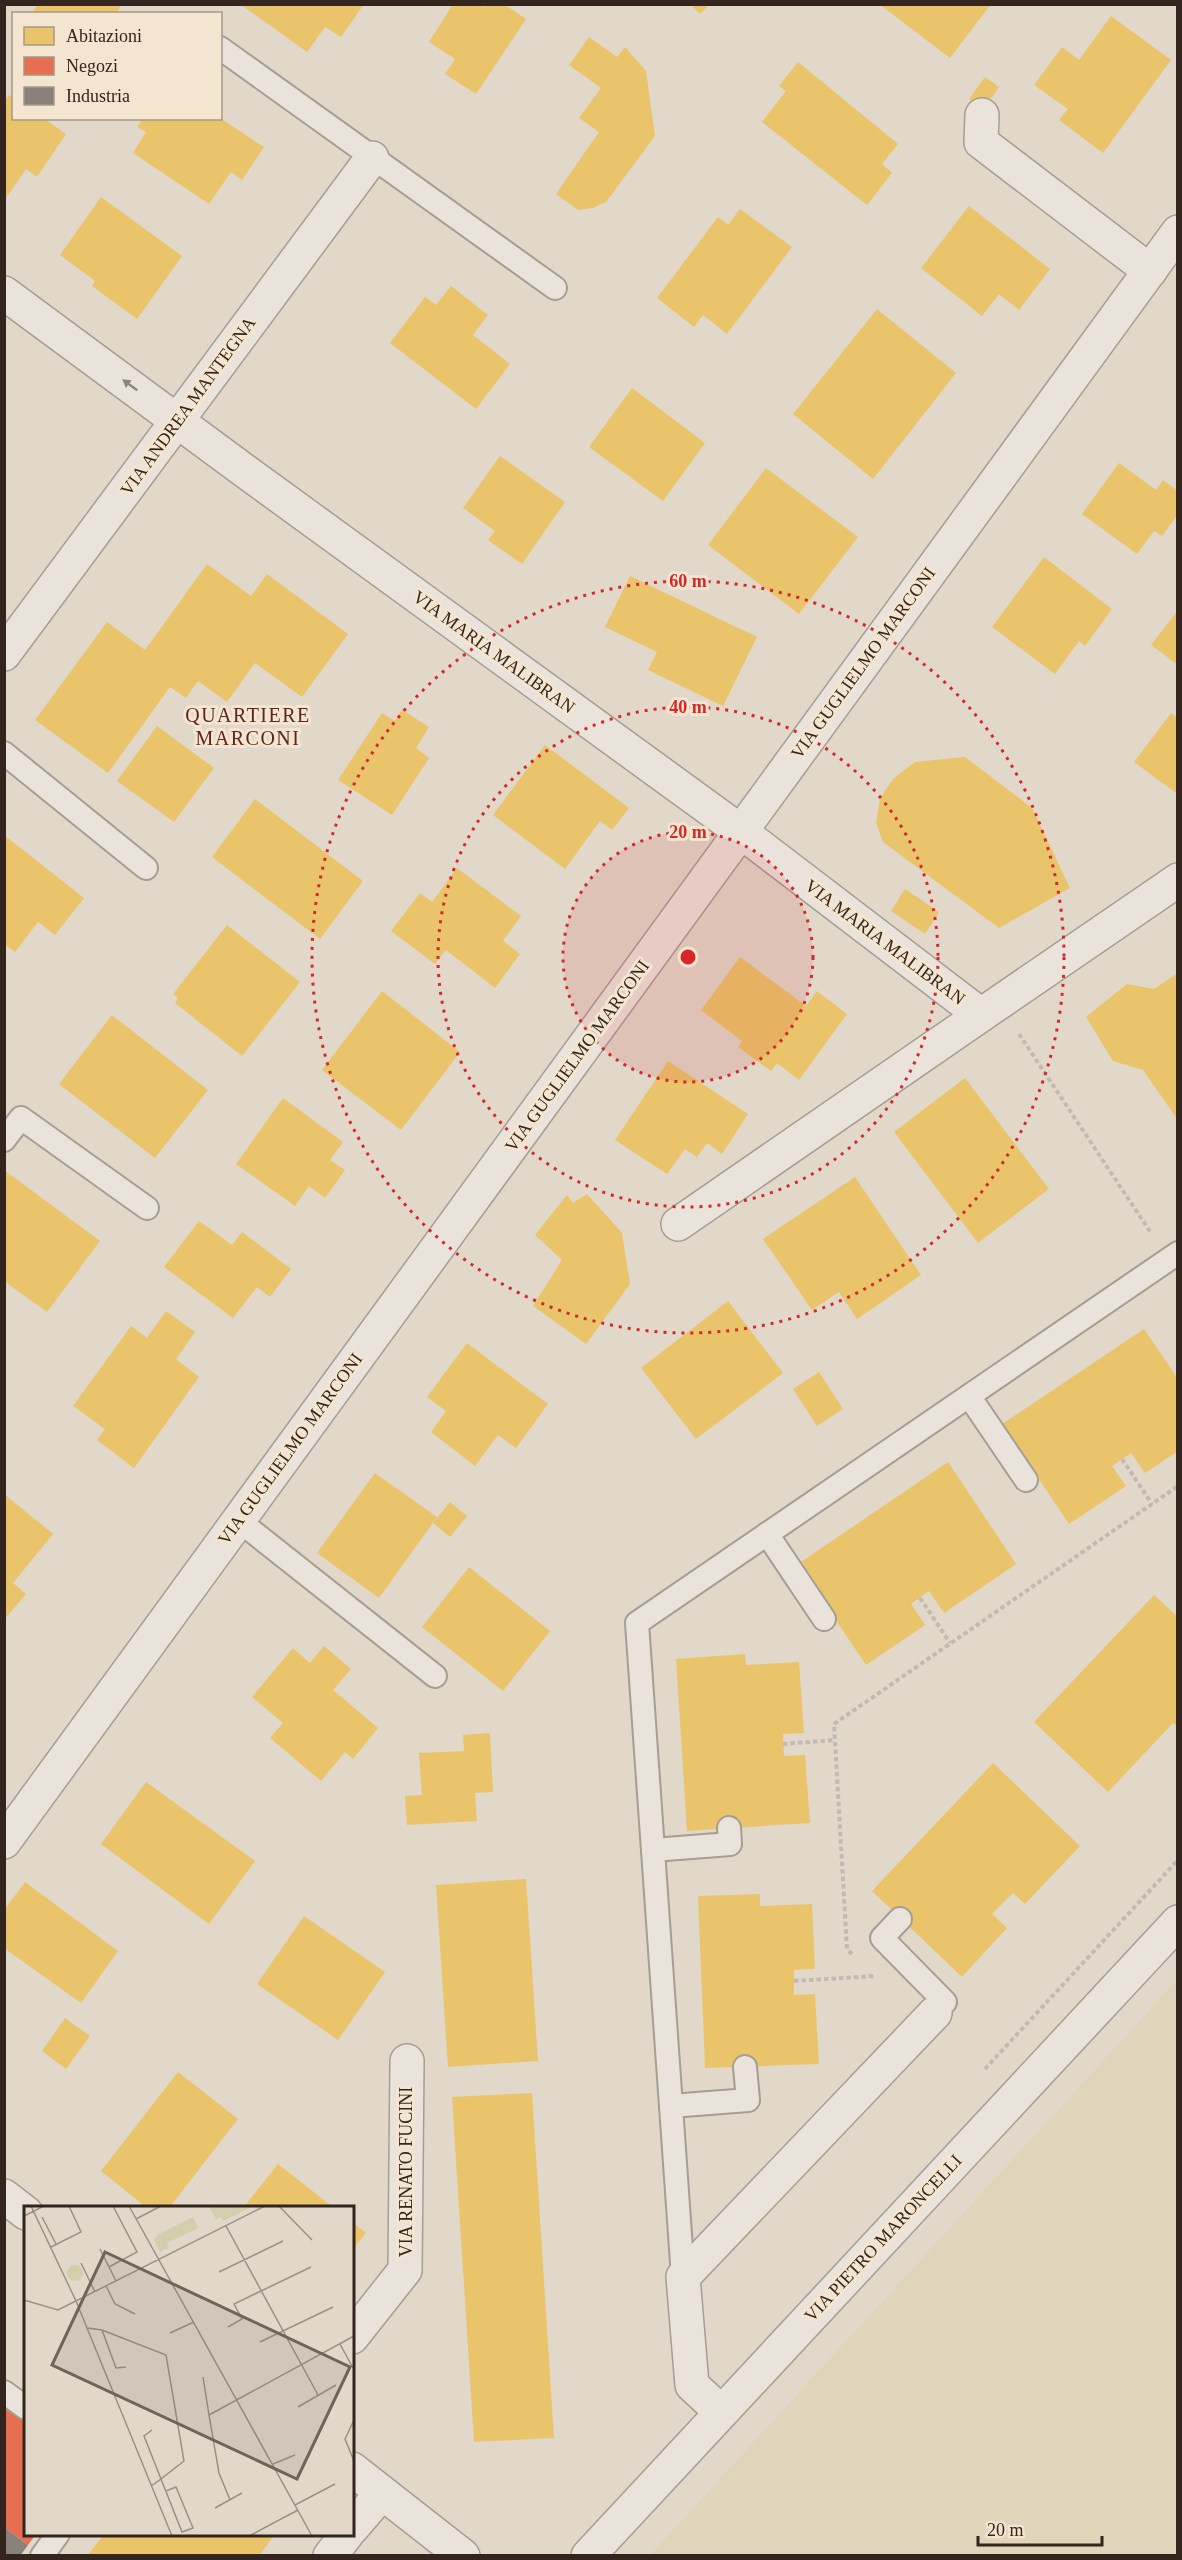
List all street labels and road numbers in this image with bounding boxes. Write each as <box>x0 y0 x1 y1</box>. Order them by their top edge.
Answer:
street label: VIA ANDREA MANTEGNA <box>116 313 260 499</box>
street label: VIA GUGLIELMO MARCONI <box>787 563 939 763</box>
street label: VIA MARIA MALIBRAN <box>409 587 579 717</box>
street label: VIA MARIA MALIBRAN <box>801 875 969 1009</box>
street label: VIA GUGLIELMO MARCONI <box>501 956 653 1156</box>
street label: VIA GUGLIELMO MARCONI <box>214 1349 366 1549</box>
street label: VIA RENATO FUCINI <box>396 2087 416 2257</box>
street label: VIA PIETRO MARONCELLI <box>800 2150 966 2326</box>

